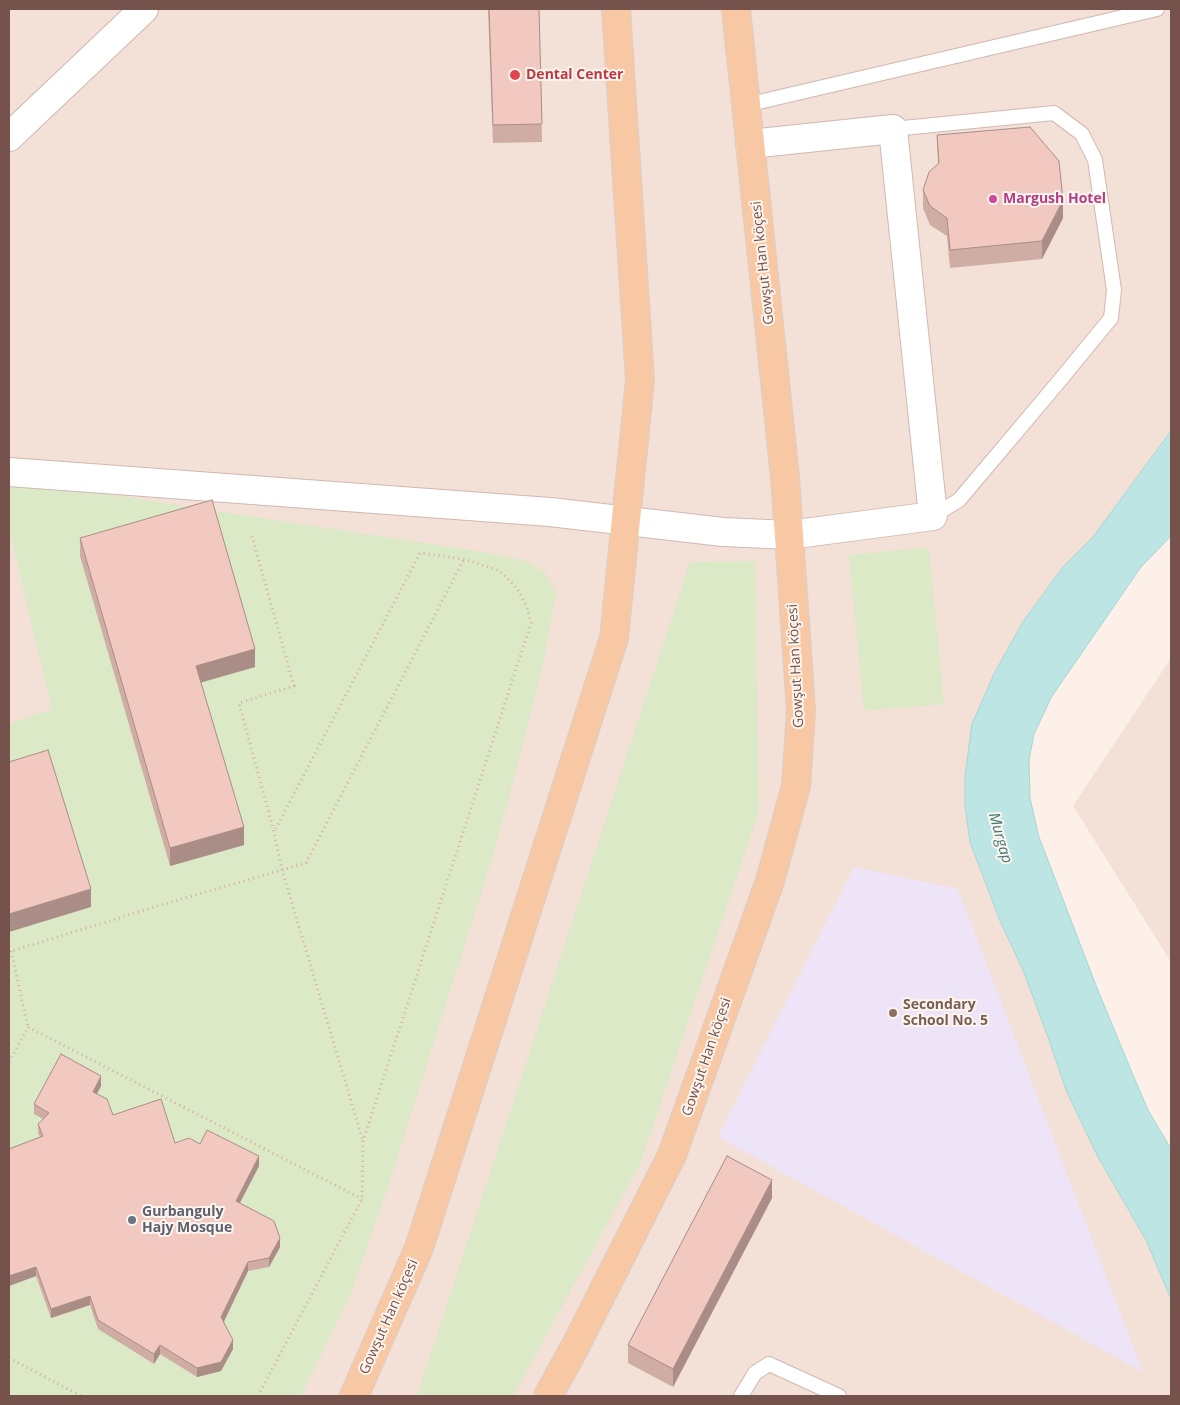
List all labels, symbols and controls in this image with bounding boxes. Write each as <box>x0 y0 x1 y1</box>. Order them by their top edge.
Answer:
place label: Dental Center <box>526 67 623 83</box>
marker: Dental Center <box>508 68 522 82</box>
place label: Margush Hotel <box>1003 191 1106 207</box>
marker: Margush Hotel <box>987 193 999 205</box>
street label: Gowşut Han köçesi <box>748 200 778 326</box>
street label: Gowşut Han köçesi <box>784 604 808 728</box>
water label: Murgap <box>984 811 1016 865</box>
street label: Gowşut Han köçesi <box>679 996 735 1118</box>
place label: Secondary School No. 5 <box>903 997 988 1030</box>
marker: Secondary School No. 5 <box>887 1007 899 1019</box>
place label: Gurbanguly Hajy Mosque <box>142 1204 232 1236</box>
marker: Gurbanguly Hajy Mosque <box>126 1214 138 1226</box>
street label: Gowşut Han köçesi <box>356 1257 422 1377</box>

